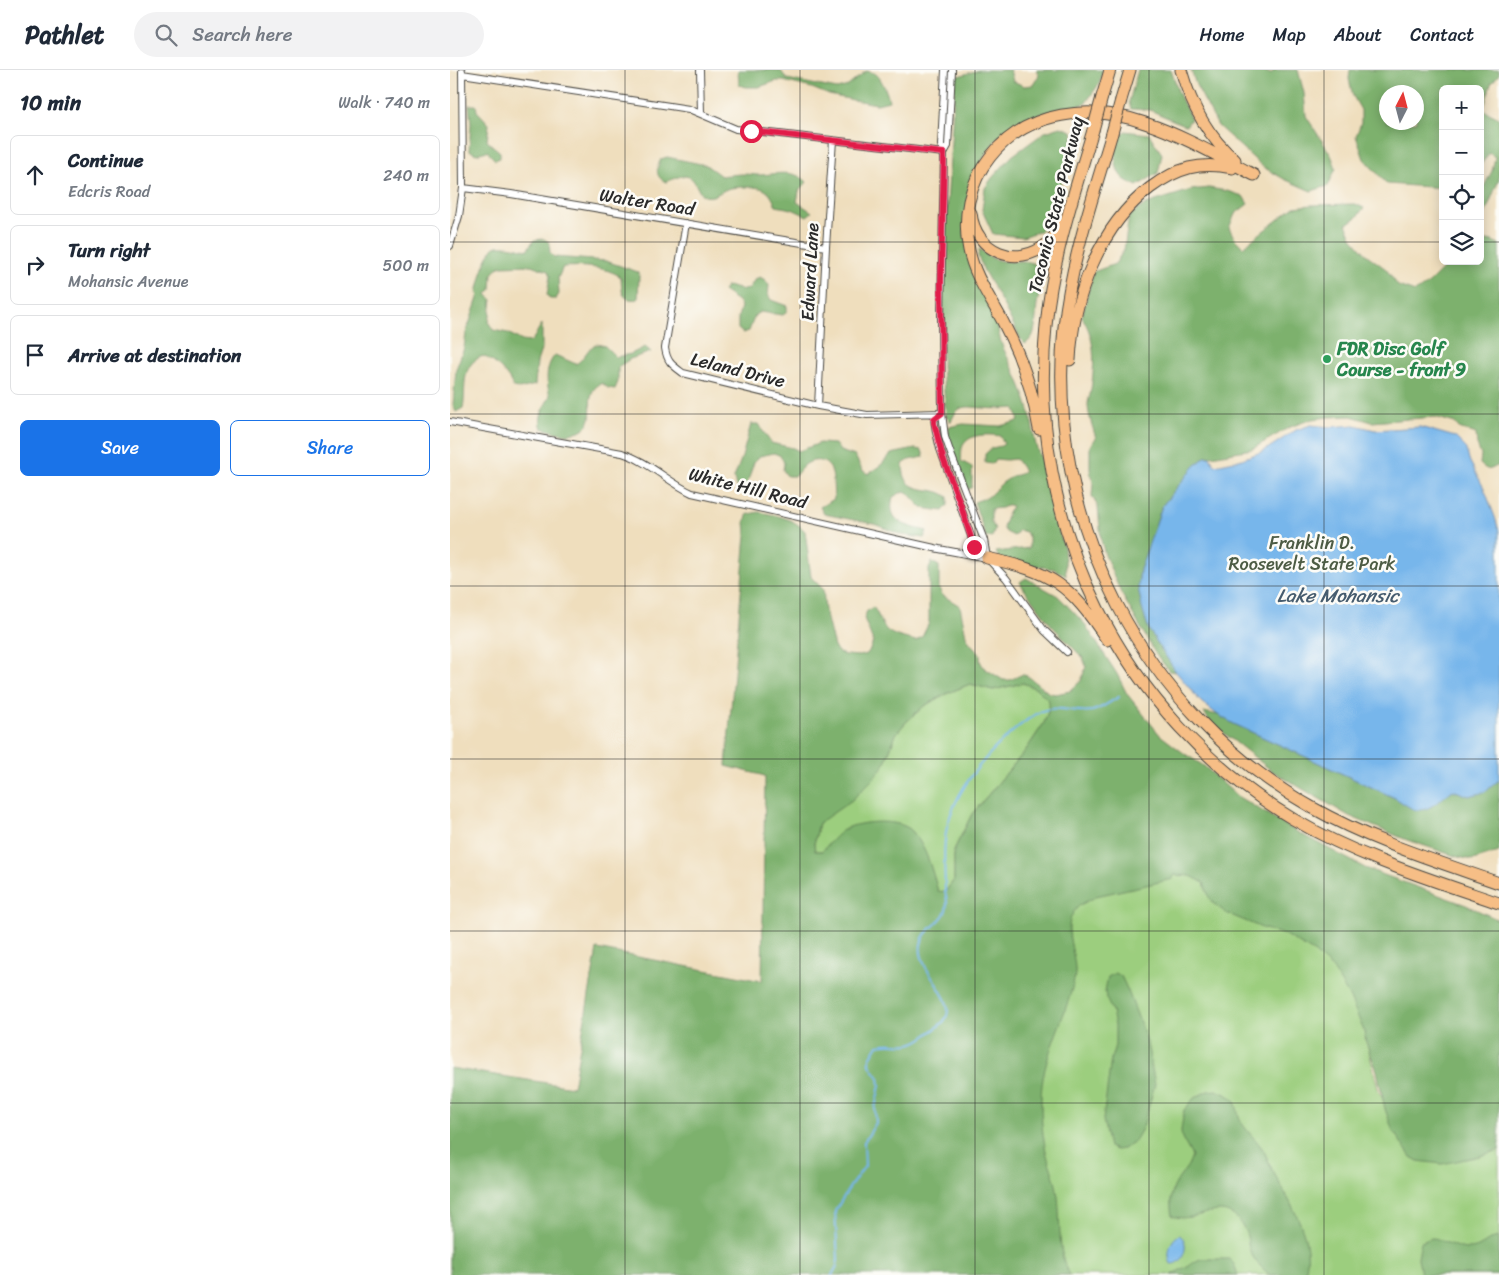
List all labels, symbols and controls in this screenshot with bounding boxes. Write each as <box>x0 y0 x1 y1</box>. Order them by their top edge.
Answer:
search box <box>134 12 484 57</box>
text: Pathlet <box>25 14 104 56</box>
text: Search here <box>192 18 292 51</box>
text: Home <box>1200 19 1245 51</box>
text: Map <box>1273 19 1306 51</box>
text: About <box>1334 19 1382 51</box>
text: Contact <box>1410 19 1474 51</box>
icon: search <box>152 21 180 49</box>
text: 10 min <box>20 84 81 122</box>
north arrow <box>1379 85 1424 130</box>
map controls <box>1439 85 1484 265</box>
button: + <box>1439 85 1484 130</box>
text: Walk · 740 m <box>338 88 430 117</box>
street label: Taconic State Parkway <box>1019 113 1094 297</box>
route start <box>740 120 763 143</box>
button: − <box>1439 130 1484 175</box>
text: Continue <box>68 144 144 177</box>
icon: ahead <box>21 161 49 189</box>
text: 240 m <box>383 161 429 190</box>
button: locate <box>1439 175 1484 220</box>
text: Edcris Road <box>68 177 150 206</box>
street label: Walter Road <box>597 179 698 226</box>
button: layers <box>1439 220 1484 265</box>
street label: Edward Lane <box>791 222 829 322</box>
text: Turn right <box>68 234 150 267</box>
icon: right <box>21 251 49 279</box>
text: 500 m <box>383 251 429 280</box>
text: Mohansic Avenue <box>68 267 188 296</box>
place label: FDR Disc Golf Course - front 9 <box>1336 333 1466 386</box>
text: Arrive at destination <box>68 339 241 372</box>
icon: arrive <box>21 341 49 369</box>
street label: Leland Drive <box>687 343 789 397</box>
marker: FDR Disc Golf Course - front 9 <box>1321 353 1333 365</box>
button: Save <box>20 420 220 476</box>
button: Share <box>230 420 430 476</box>
street label: White Hill Road <box>685 458 812 519</box>
park label: Franklin D. Roosevelt State Park <box>1229 527 1396 580</box>
route end <box>963 536 986 559</box>
water label: Lake Mohansic <box>1277 579 1401 612</box>

